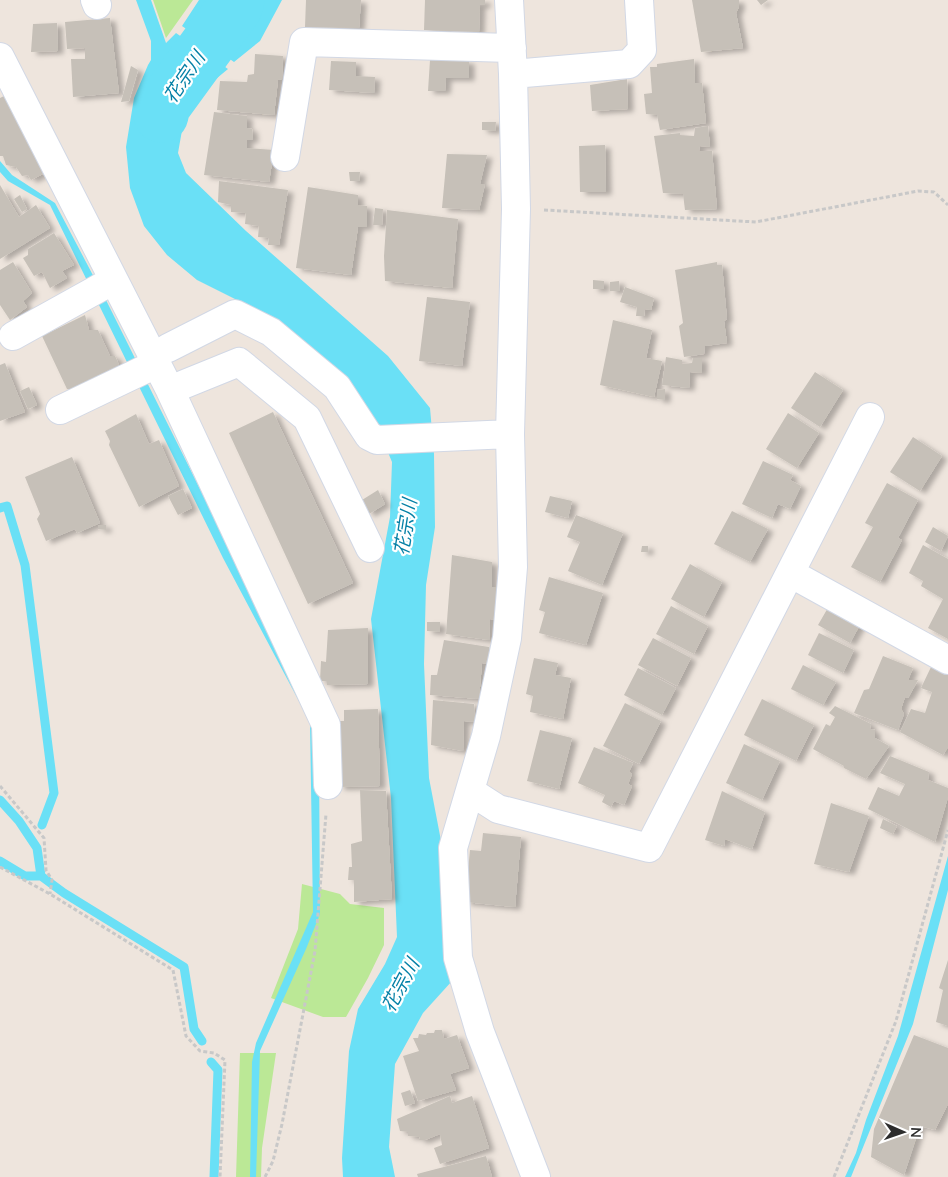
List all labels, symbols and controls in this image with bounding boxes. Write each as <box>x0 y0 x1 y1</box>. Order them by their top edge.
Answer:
water label: 花宗川 <box>158 45 211 107</box>
water label: 花宗川 <box>389 495 422 557</box>
water label: 花宗川 <box>376 952 425 1016</box>
north arrow <box>878 1107 928 1157</box>
text: N <box>907 1127 925 1138</box>

